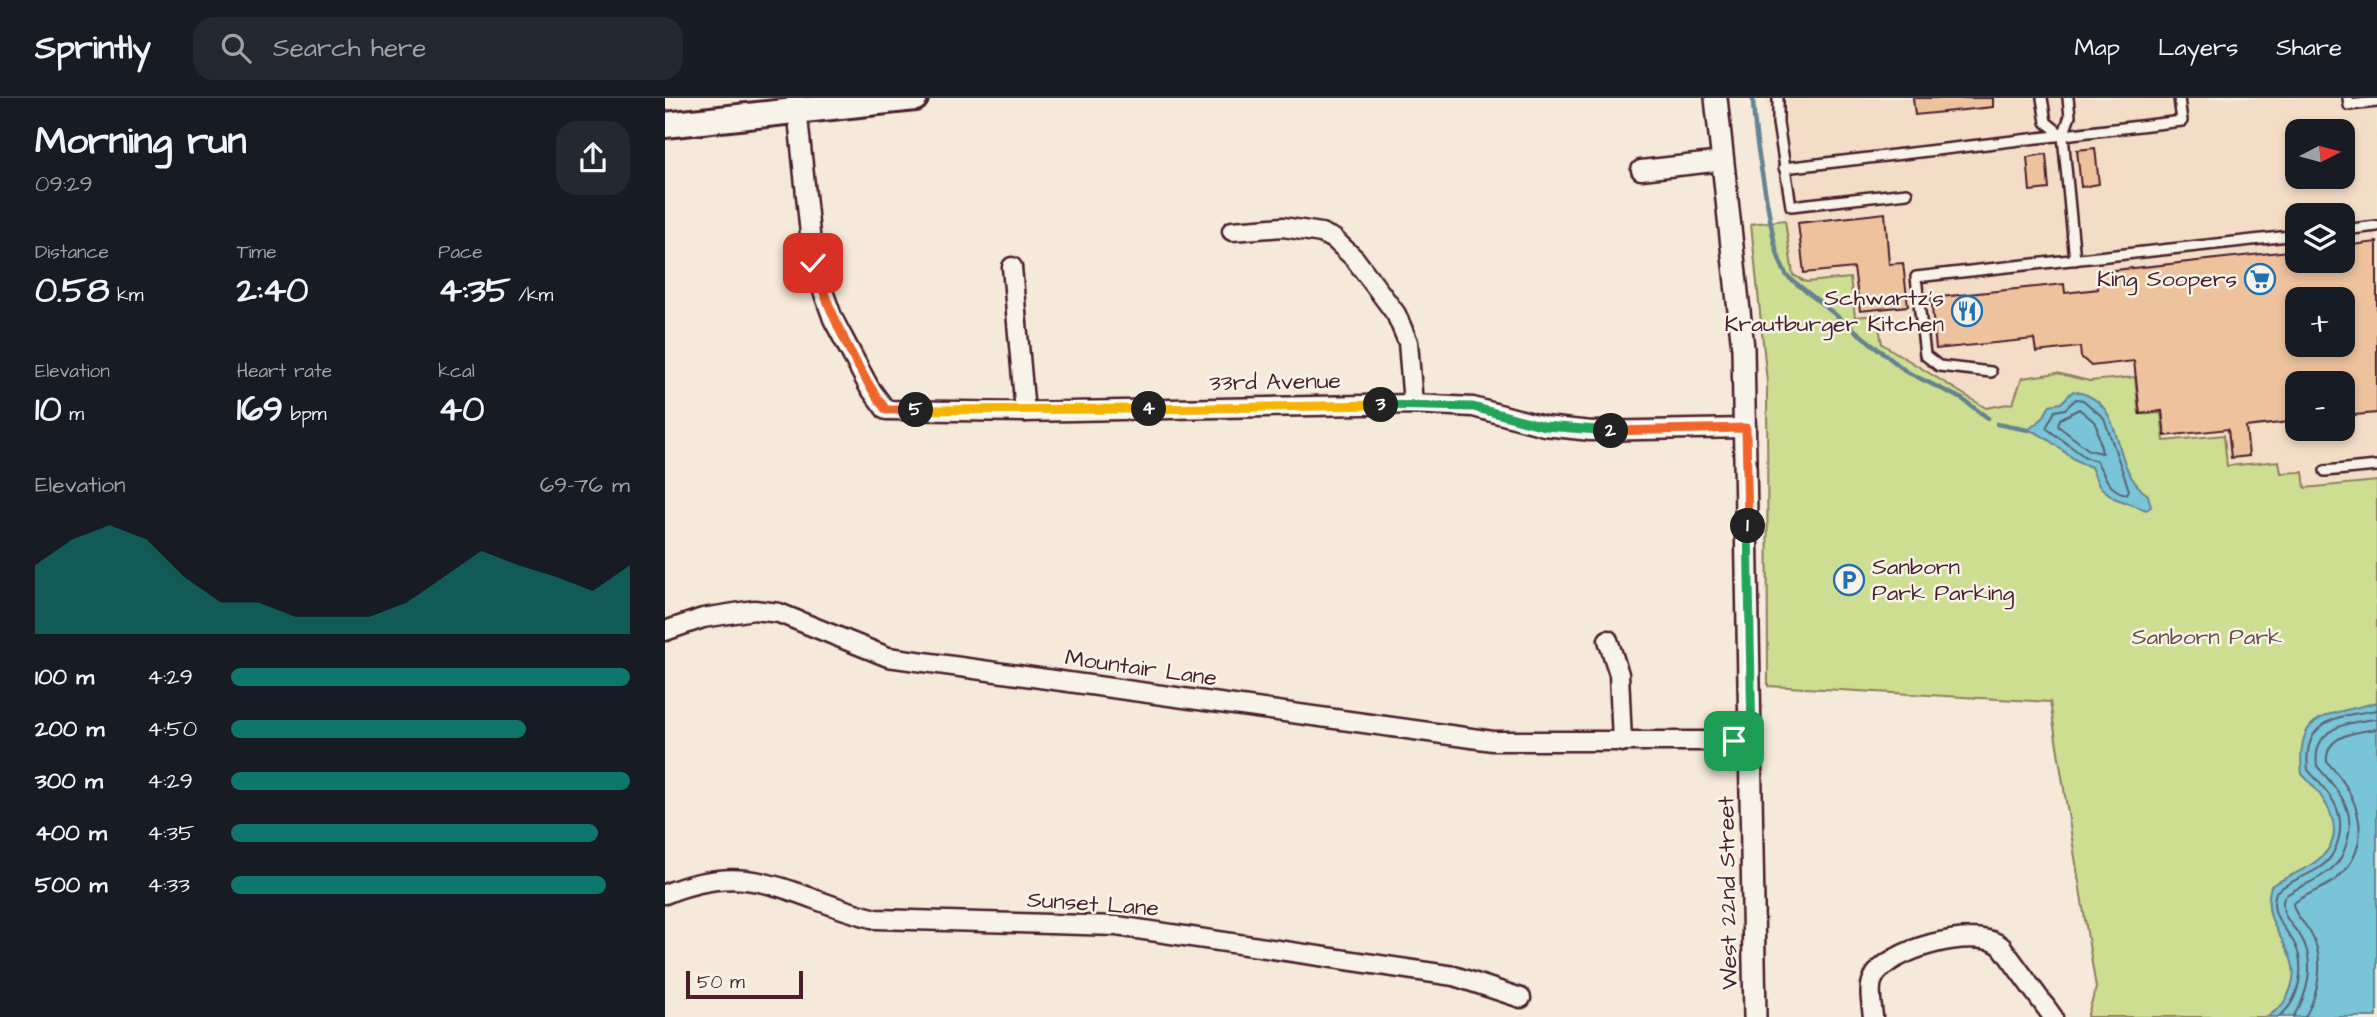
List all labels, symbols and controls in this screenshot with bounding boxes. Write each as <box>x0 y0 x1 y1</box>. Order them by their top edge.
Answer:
search box <box>193 17 683 80</box>
text: Sprintly <box>35 25 151 71</box>
icon: search <box>217 29 255 67</box>
text: Search here <box>273 30 426 66</box>
text: Map <box>2075 31 2120 65</box>
text: Layers <box>2158 31 2238 65</box>
text: Share <box>2276 31 2342 65</box>
text: Morning run <box>35 116 247 168</box>
north arrow <box>2285 119 2355 189</box>
map controls <box>2285 119 2355 441</box>
button: share <box>556 121 630 195</box>
text: 09:29 <box>35 168 93 200</box>
button: layers <box>2285 203 2355 273</box>
pin <box>783 233 843 293</box>
text: Distance <box>35 239 109 266</box>
text: Time <box>237 239 276 266</box>
text: Pace <box>438 239 482 266</box>
icon: check <box>794 244 832 282</box>
supermarket icon: King Soopers <box>2243 262 2277 296</box>
place label: King Soopers <box>2097 263 2237 296</box>
text: 0.58 <box>35 266 109 315</box>
text: 2:40 <box>237 266 308 315</box>
text: 4:35 <box>438 266 511 315</box>
text: km <box>109 282 144 309</box>
text: /km <box>511 282 553 309</box>
place label: Schwartz's Krautburger Kitchen <box>1725 282 1944 341</box>
button: + <box>2285 287 2355 357</box>
restaurant icon: Schwartz's Krautburger Kitchen <box>1950 294 1984 328</box>
text: Elevation <box>35 358 110 385</box>
text: Heart rate <box>237 358 332 385</box>
text: kcal <box>438 358 475 385</box>
street label: 33rd Avenue <box>1209 365 1341 399</box>
button: − <box>2285 371 2355 441</box>
text: 10 <box>35 385 62 434</box>
text: 169 <box>237 385 283 434</box>
text: 40 <box>438 385 484 434</box>
pin: 3 <box>1363 388 1399 422</box>
text: 3 <box>1376 391 1385 418</box>
pin: 5 <box>898 392 933 428</box>
pin: 4 <box>1131 392 1167 426</box>
text: 4 <box>1142 395 1155 422</box>
text: 5 <box>909 396 922 423</box>
text: m <box>62 401 84 428</box>
text: bpm <box>283 401 327 428</box>
pin: 2 <box>1593 414 1629 448</box>
text: 2 <box>1605 417 1616 444</box>
text: Elevation <box>35 469 126 501</box>
text: 69–76 m <box>540 469 630 501</box>
pin: 1 <box>1731 508 1765 544</box>
text: 1 <box>1746 512 1749 539</box>
place label: Sanborn Park Parking <box>1872 551 2015 610</box>
parking icon: Sanborn Park Parking <box>1832 563 1866 597</box>
park label: Sanborn Park <box>2132 621 2282 653</box>
street label: Mountair Lane <box>1063 642 1219 694</box>
text: 100 m <box>35 661 94 693</box>
text: 4:29 <box>147 661 193 693</box>
pin <box>1704 711 1764 771</box>
text: 200 m <box>35 713 104 745</box>
text: 4:50 <box>147 713 197 745</box>
icon: arrive <box>1715 722 1753 760</box>
text: 300 m <box>35 765 103 797</box>
text: 4:29 <box>147 765 193 797</box>
street label: West 22nd Street <box>1710 795 1746 990</box>
text: 400 m <box>35 817 107 849</box>
text: 4:35 <box>147 817 194 849</box>
text: 500 m <box>35 869 107 901</box>
text: 4:33 <box>147 869 190 901</box>
street label: Sunset Lane <box>1026 883 1160 925</box>
scale bar <box>686 968 803 1000</box>
text: 50 m <box>697 969 745 996</box>

